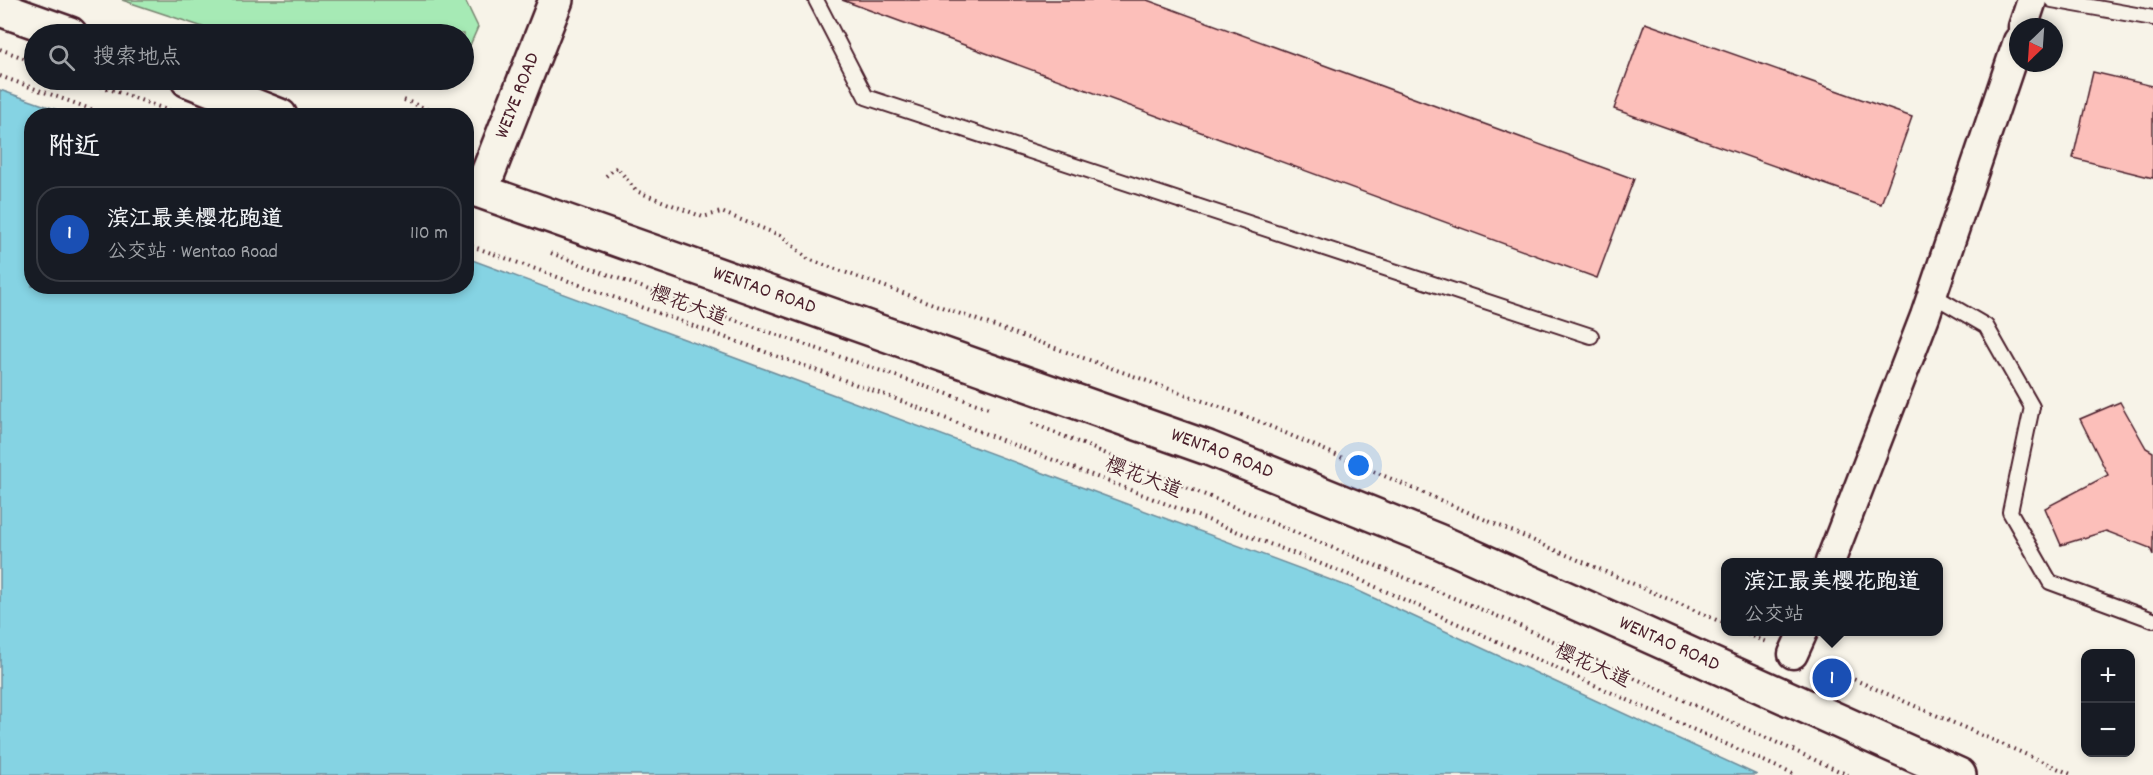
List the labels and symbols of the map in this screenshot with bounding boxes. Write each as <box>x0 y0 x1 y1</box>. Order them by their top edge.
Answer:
north arrow <box>2009 18 2063 72</box>
street label: WEIYE ROAD <box>489 49 548 143</box>
street label: WENTAO ROAD <box>708 260 820 322</box>
street label: 樱花大道 <box>646 280 730 334</box>
street label: WENTAO ROAD <box>1167 422 1277 487</box>
your location <box>1344 451 1373 480</box>
street label: 樱花大道 <box>1101 452 1185 506</box>
street label: WENTAO ROAD <box>1614 610 1724 680</box>
street label: 樱花大道 <box>1550 638 1634 696</box>
pin: 1 <box>1812 656 1852 700</box>

